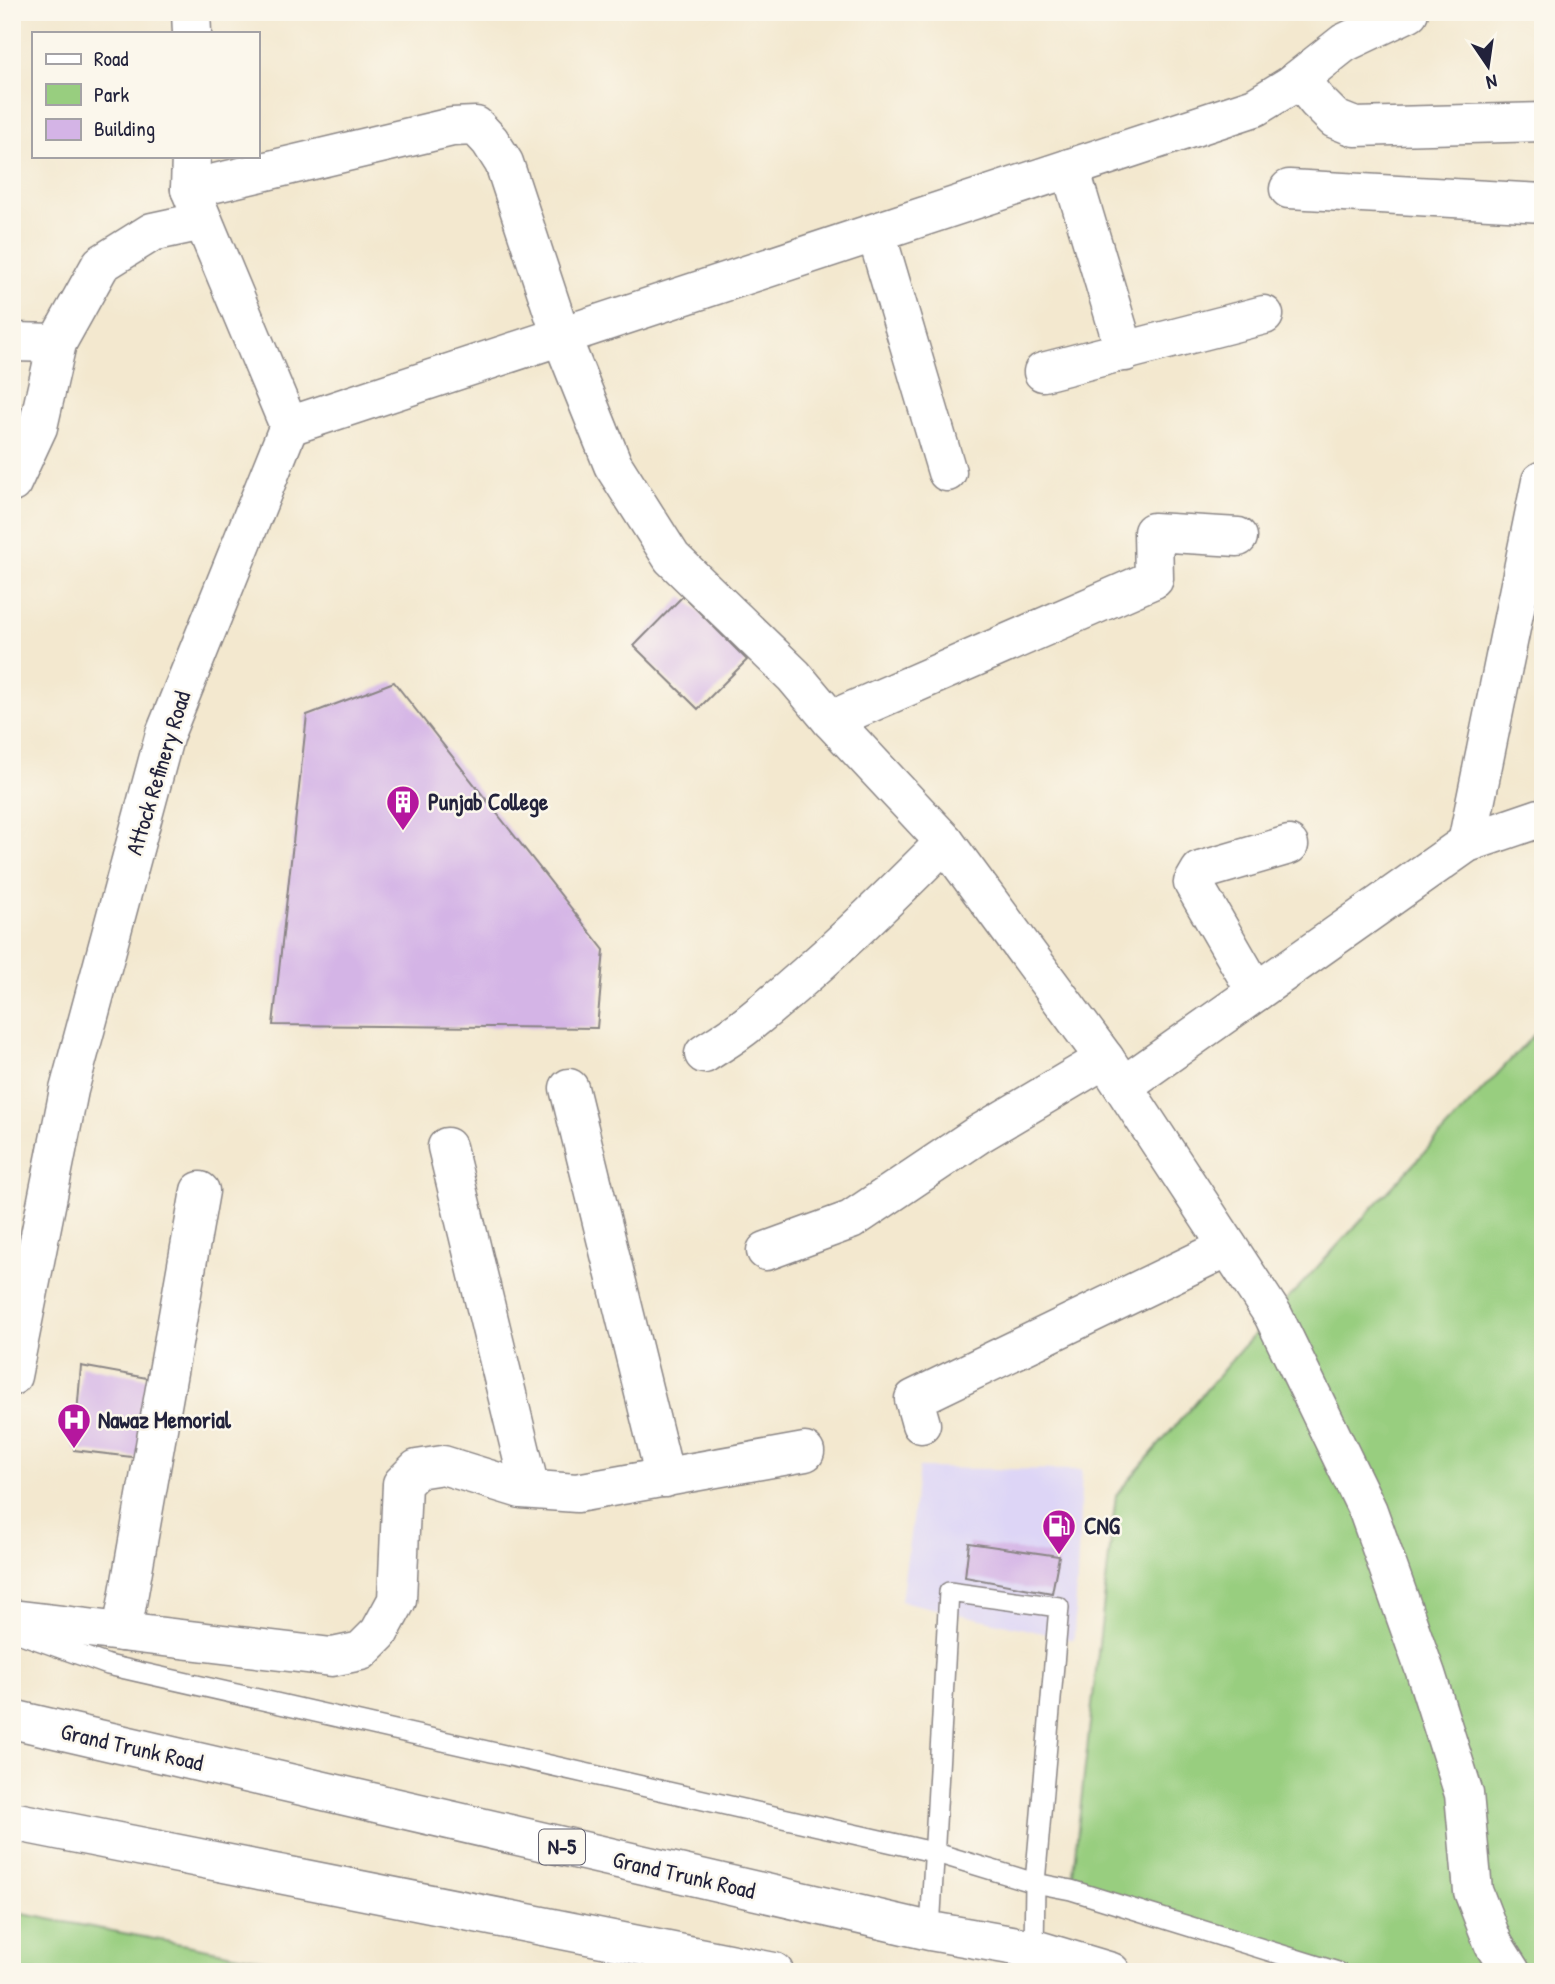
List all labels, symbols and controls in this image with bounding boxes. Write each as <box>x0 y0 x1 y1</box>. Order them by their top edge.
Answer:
legend <box>32 32 259 158</box>
north arrow <box>1454 32 1524 102</box>
text: Road <box>94 44 128 73</box>
text: N <box>1484 69 1500 96</box>
text: Park <box>94 80 129 109</box>
text: Building <box>94 114 155 143</box>
street label: Attock Refinery Road <box>118 687 197 859</box>
building icon: Punjab College <box>384 783 422 832</box>
place label: Punjab College <box>428 786 549 818</box>
hospital icon: Nawaz Memorial <box>55 1401 93 1450</box>
place label: Nawaz Memorial <box>98 1404 232 1435</box>
fuel station icon: CNG <box>1040 1507 1078 1556</box>
place label: CNG <box>1084 1510 1121 1541</box>
street label: Grand Trunk Road <box>58 1715 206 1778</box>
road number: N-5 <box>539 1829 585 1864</box>
street label: Grand Trunk Road <box>610 1843 758 1906</box>

